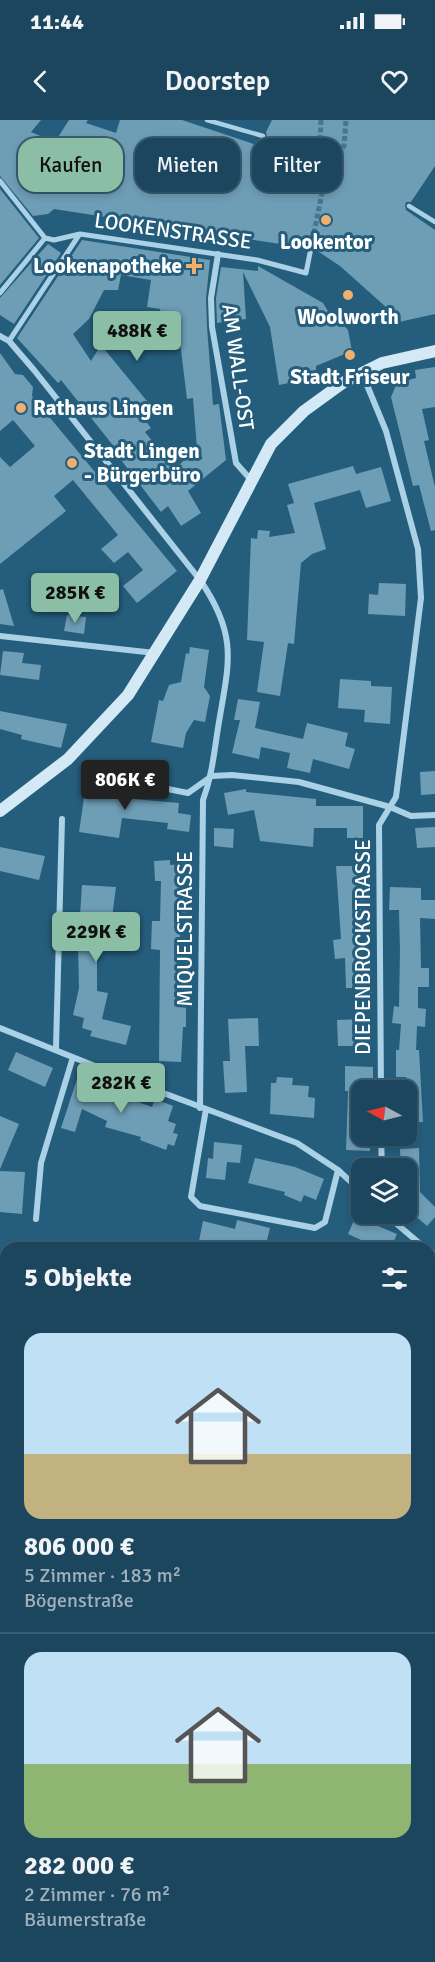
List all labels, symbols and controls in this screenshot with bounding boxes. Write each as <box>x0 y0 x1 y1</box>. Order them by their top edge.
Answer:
text: 11:44 <box>30 8 84 35</box>
icon: back <box>24 65 57 98</box>
text: Doorstep <box>165 65 270 98</box>
icon: heart <box>378 65 411 98</box>
chip: Kaufen <box>18 138 123 192</box>
chip: Mieten <box>135 138 240 192</box>
chip: Filter <box>252 138 342 192</box>
street label: LOOKENSTRASSE <box>93 207 253 255</box>
marker: Lookentor <box>319 213 333 227</box>
place label: Lookentor <box>280 229 373 255</box>
place label: Lookenapotheke <box>33 253 182 279</box>
marker: Lookenapotheke <box>187 259 201 273</box>
marker: Woolworth <box>341 288 355 302</box>
street label: AM WALL-OST <box>216 302 260 433</box>
place label: Woolworth <box>297 304 399 330</box>
pin: 488K € <box>88 311 186 362</box>
text: 488K € <box>107 318 167 343</box>
marker: Stadt Friseur <box>343 348 357 362</box>
place label: Stadt Friseur <box>290 364 410 390</box>
place label: Rathaus Lingen <box>33 395 174 421</box>
marker: Rathaus Lingen <box>14 401 28 415</box>
place label: Stadt Lingen - Bürgerbüro <box>84 438 201 488</box>
marker: Stadt Lingen - Bürgerbüro <box>65 456 79 470</box>
pin: 285K € <box>26 573 124 624</box>
text: 285K € <box>45 580 105 605</box>
pin: 806K € <box>76 760 174 811</box>
text: 806K € <box>95 767 155 792</box>
street label: DIEPENBROCKSTRASSE <box>350 839 376 1055</box>
street label: MIQUELSTRASSE <box>172 851 198 1007</box>
pin: 229K € <box>47 912 145 963</box>
text: 229K € <box>66 919 126 944</box>
pin: 282K € <box>72 1063 170 1114</box>
text: 282K € <box>91 1070 151 1095</box>
north arrow <box>351 1080 417 1146</box>
map controls <box>351 1080 417 1224</box>
button: layers <box>351 1158 417 1224</box>
text: 5 Objekte <box>24 1262 132 1294</box>
icon: filters <box>378 1262 411 1295</box>
icon: home <box>164 1372 272 1480</box>
text: 806 000 € <box>24 1531 134 1563</box>
text: 5 Zimmer · 183 m² <box>24 1563 181 1588</box>
text: Bögenstraße <box>24 1588 134 1613</box>
icon: home <box>164 1691 272 1799</box>
text: 282 000 € <box>24 1850 134 1882</box>
text: 2 Zimmer · 76 m² <box>24 1882 170 1907</box>
text: Bäumerstraße <box>24 1907 146 1932</box>

